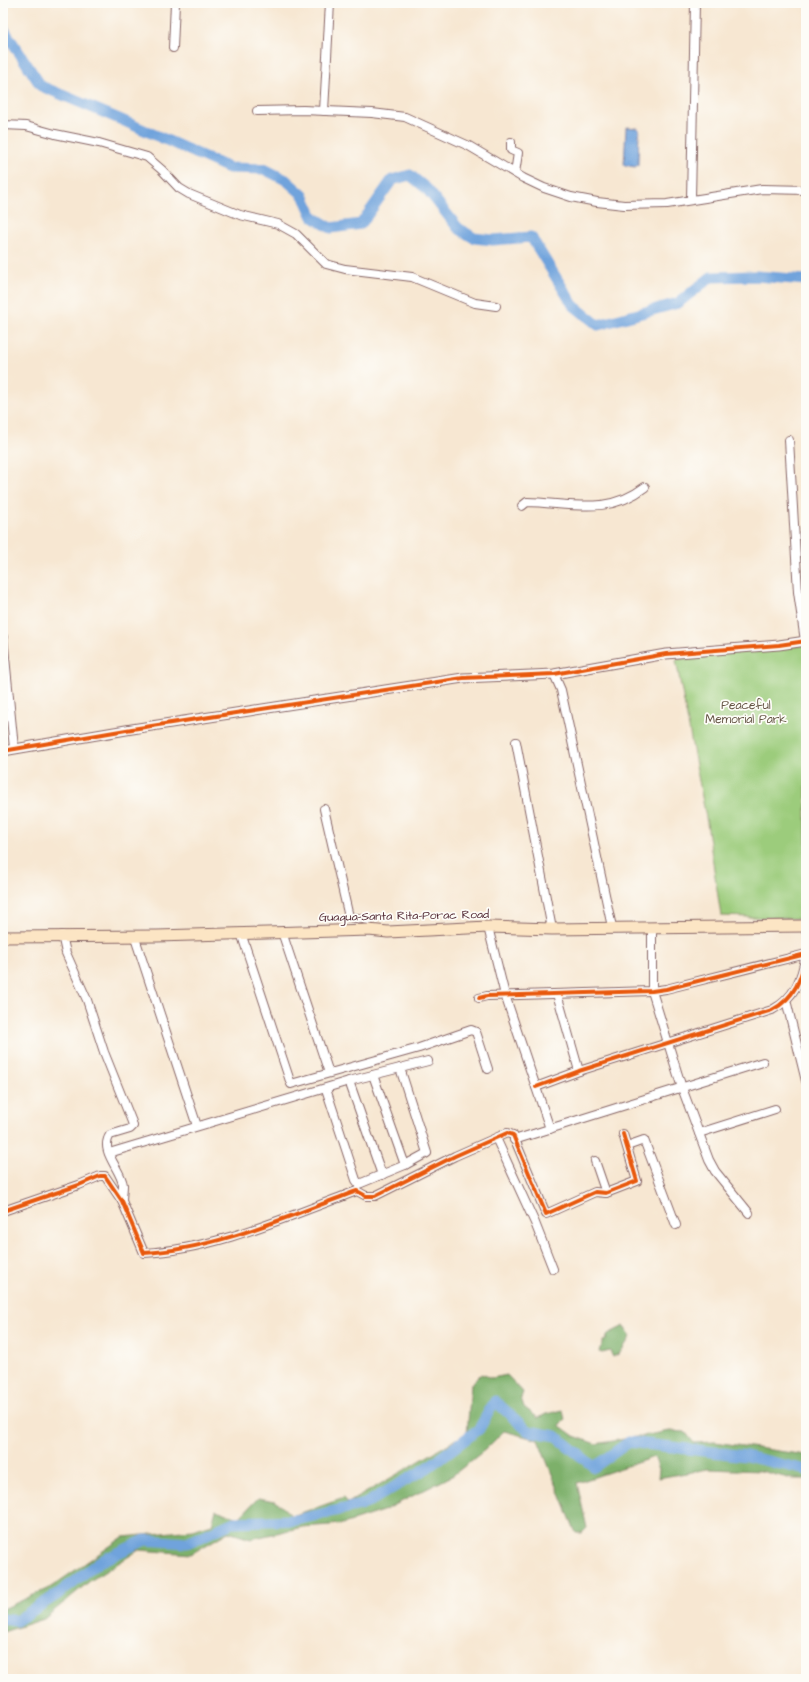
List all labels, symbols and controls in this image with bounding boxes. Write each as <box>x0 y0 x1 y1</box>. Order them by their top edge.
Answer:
park label: Peaceful Memorial Park <box>705 697 787 728</box>
street label: Guagua-Santa Rita-Porac Road <box>319 906 489 927</box>

